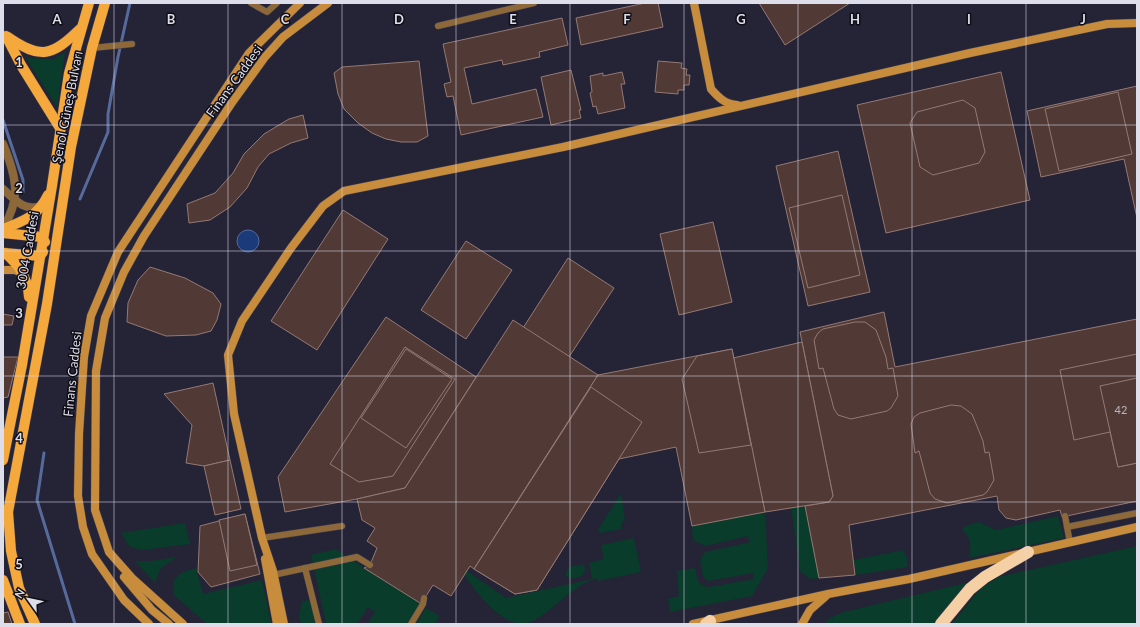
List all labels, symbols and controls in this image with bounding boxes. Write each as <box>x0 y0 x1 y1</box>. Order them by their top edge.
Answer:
text: A <box>51 11 62 27</box>
text: B <box>167 11 176 27</box>
text: C <box>281 11 290 27</box>
text: D <box>394 11 404 27</box>
text: E <box>509 11 517 27</box>
text: F <box>623 11 631 27</box>
text: G <box>736 11 746 27</box>
text: H <box>850 11 860 27</box>
text: I <box>967 11 971 27</box>
text: J <box>1080 11 1086 27</box>
street label: Finans Caddesi <box>202 42 266 120</box>
street label: Şenol Güneş Bulvarı <box>48 49 86 165</box>
text: 1 <box>15 54 23 70</box>
text: 2 <box>15 180 23 196</box>
street label: 3004 Caddesi <box>12 210 42 290</box>
text: 3 <box>15 305 23 321</box>
street label: Finans Caddesi <box>60 331 84 417</box>
house number: 42 <box>1115 403 1127 416</box>
text: 4 <box>15 430 23 446</box>
text: 5 <box>15 556 23 572</box>
north arrow <box>8 579 48 619</box>
text: N <box>11 586 27 600</box>

